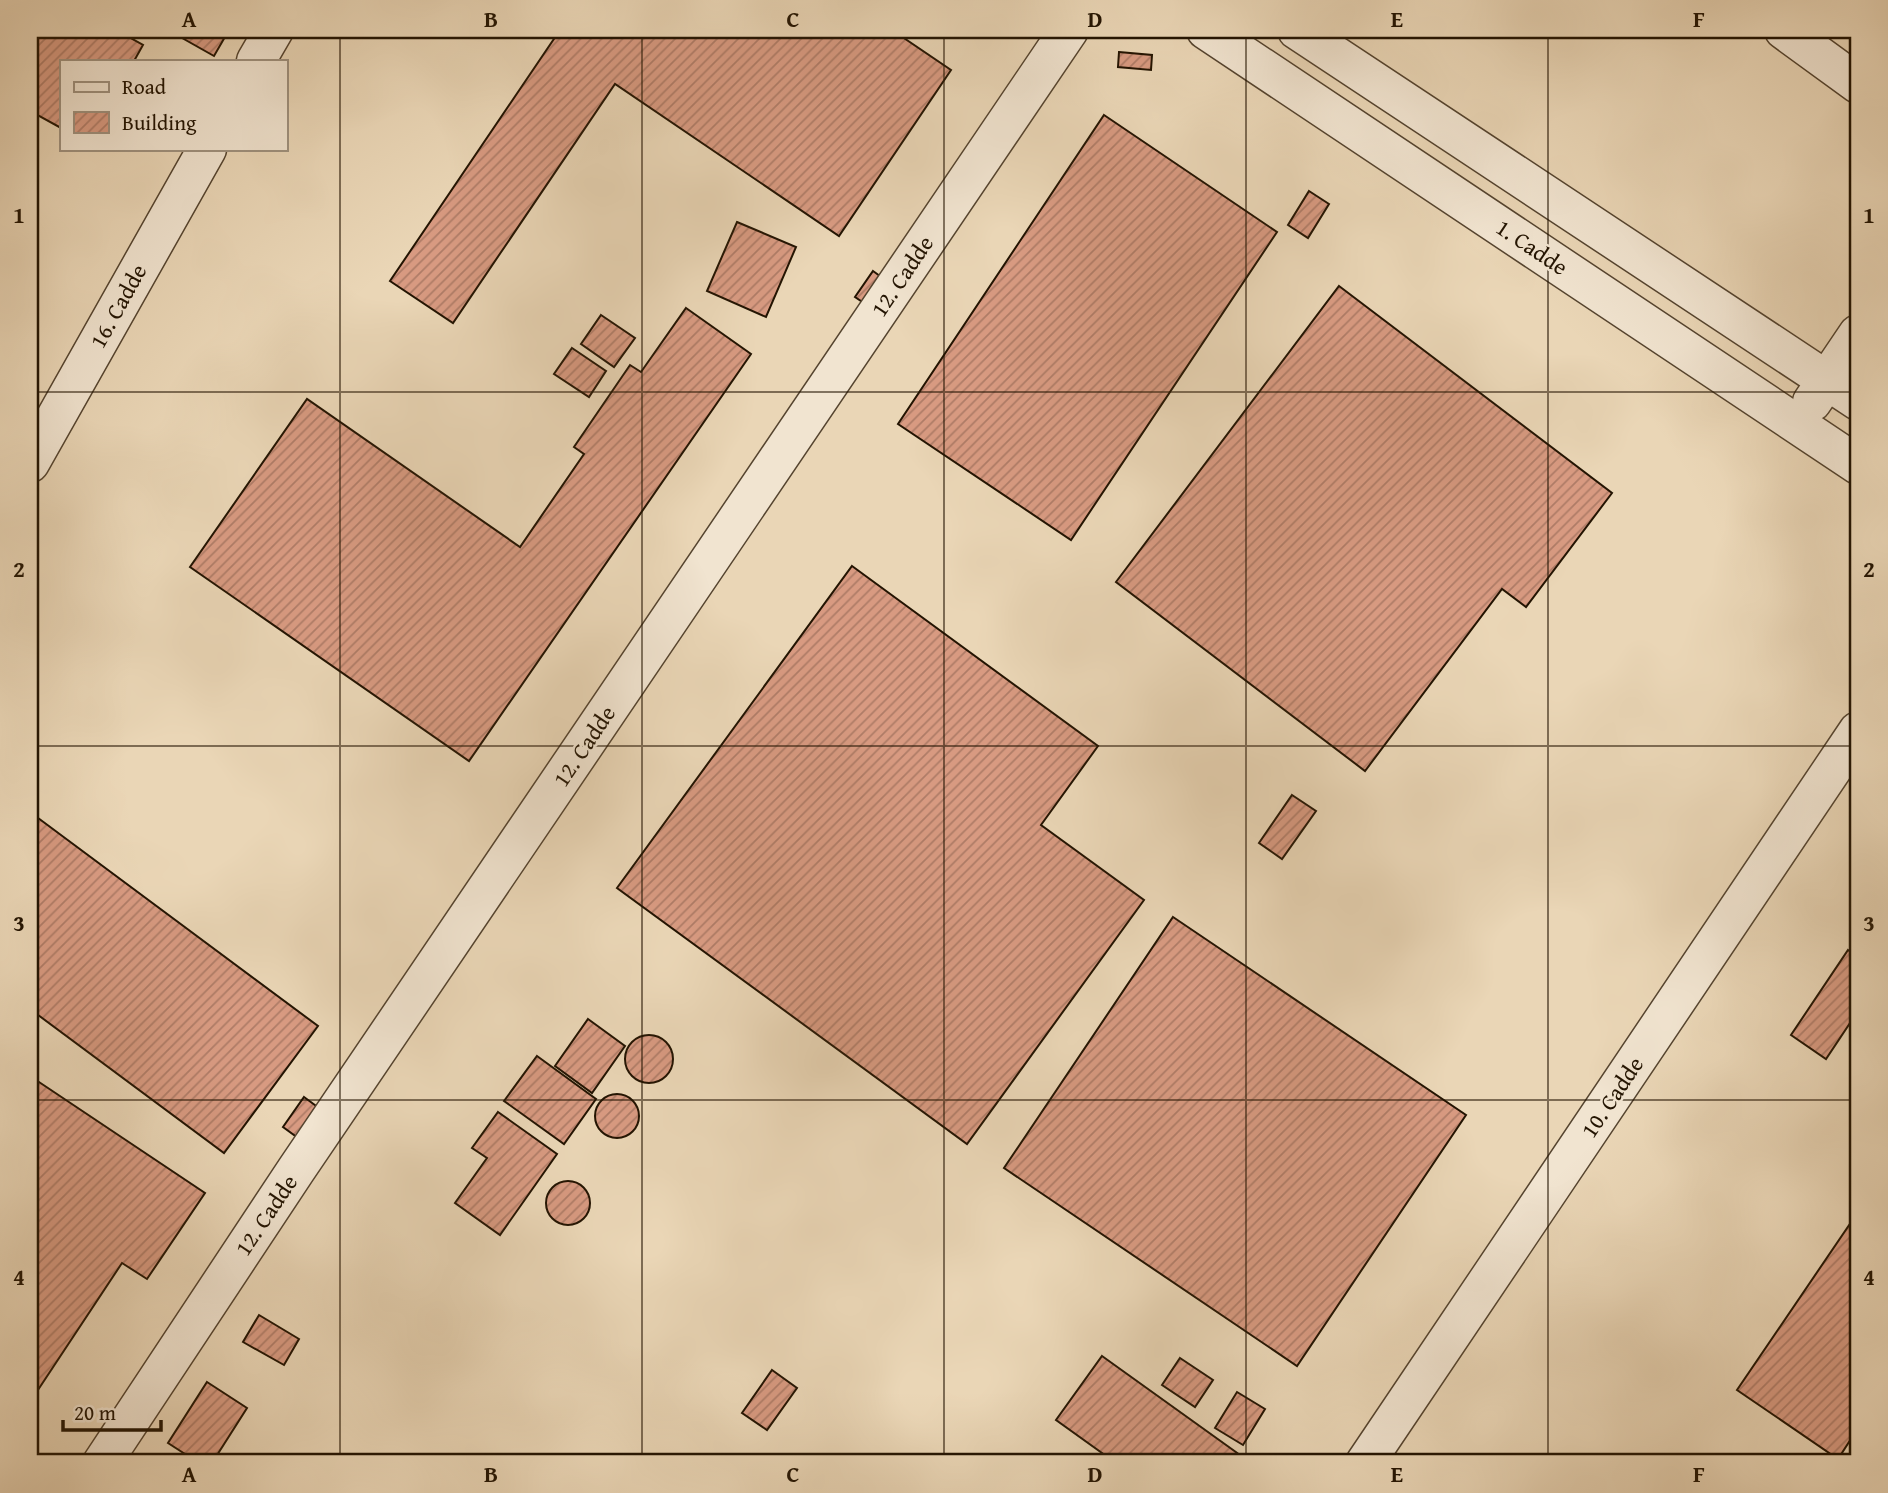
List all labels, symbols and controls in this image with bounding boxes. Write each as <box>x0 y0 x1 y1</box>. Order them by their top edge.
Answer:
text: A <box>182 2 197 35</box>
text: B <box>484 2 498 35</box>
text: C <box>786 2 800 35</box>
text: D <box>1088 2 1103 35</box>
text: E <box>1391 2 1403 35</box>
text: F <box>1693 2 1705 35</box>
legend <box>60 60 287 150</box>
text: Road <box>122 71 167 102</box>
text: Building <box>122 107 197 138</box>
text: 1 <box>13 198 25 231</box>
text: 1 <box>1863 198 1875 231</box>
street label: 1. Cadde <box>1490 210 1575 283</box>
street label: 12. Cadde <box>862 229 941 323</box>
street label: 16. Cadde <box>81 258 154 354</box>
text: 2 <box>13 552 25 585</box>
text: 2 <box>1863 552 1875 585</box>
street label: 12. Cadde <box>544 699 623 793</box>
text: 3 <box>13 906 25 939</box>
text: 3 <box>1863 906 1875 939</box>
street label: 10. Cadde <box>1572 1050 1651 1144</box>
street label: 12. Cadde <box>226 1168 305 1262</box>
text: 4 <box>13 1260 25 1293</box>
text: 4 <box>1863 1260 1875 1293</box>
scale bar <box>63 1388 161 1432</box>
text: 20 m <box>74 1397 116 1428</box>
text: A <box>182 1457 197 1490</box>
text: B <box>484 1457 498 1490</box>
text: C <box>786 1457 800 1490</box>
text: D <box>1088 1457 1103 1490</box>
text: E <box>1391 1457 1403 1490</box>
text: F <box>1693 1457 1705 1490</box>

